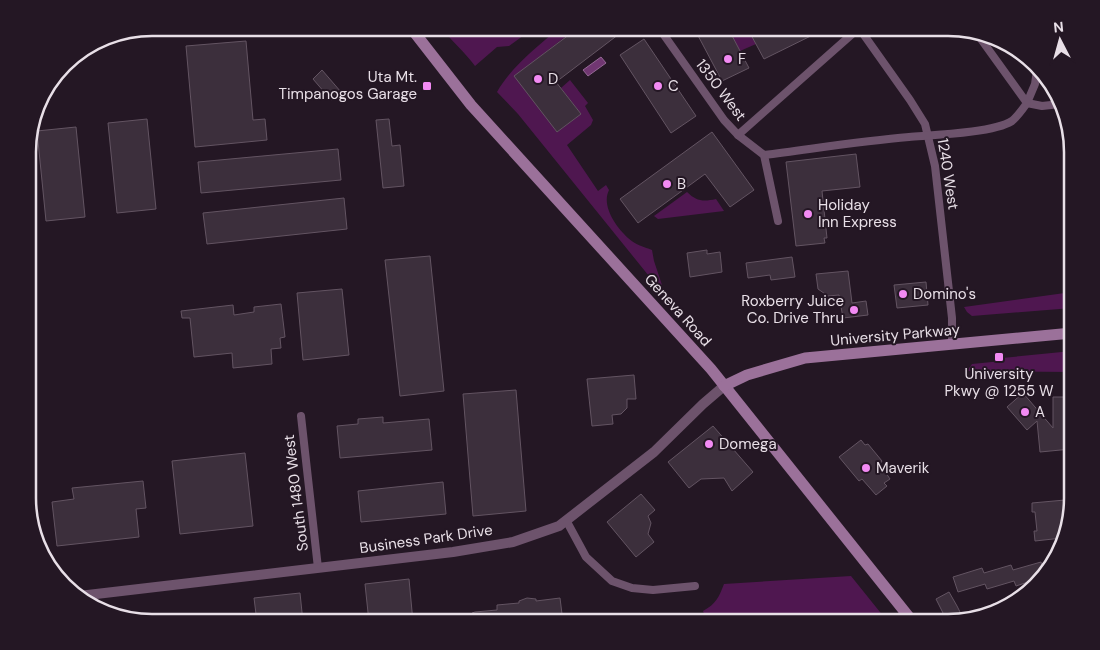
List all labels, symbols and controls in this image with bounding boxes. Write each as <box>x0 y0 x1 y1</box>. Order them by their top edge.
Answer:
north arrow <box>1035 15 1085 65</box>
text: N <box>1053 18 1065 37</box>
place label: F <box>738 49 746 69</box>
marker: F <box>722 53 734 65</box>
street label: 1350 West <box>691 55 751 125</box>
place label: Uta Mt. Timpanogos Garage <box>279 67 417 104</box>
place label: D <box>548 69 558 89</box>
marker: D <box>532 73 544 85</box>
place label: C <box>668 76 679 96</box>
marker: Uta Mt. Timpanogos Garage <box>421 80 433 92</box>
marker: C <box>652 80 664 92</box>
street label: 1240 West <box>933 137 964 211</box>
place label: B <box>677 174 686 194</box>
marker: B <box>661 178 673 190</box>
place label: Holiday Inn Express <box>818 195 897 232</box>
marker: Holiday Inn Express <box>802 208 814 220</box>
street label: Geneva Road <box>640 269 716 351</box>
place label: Domino's <box>913 284 976 304</box>
marker: Domino's <box>897 288 909 300</box>
place label: Roxberry Juice Co. Drive Thru <box>741 291 844 328</box>
marker: Roxberry Juice Co. Drive Thru <box>848 304 860 316</box>
street label: University Parkway <box>829 319 961 351</box>
marker: University Pkwy @ 1255 W <box>993 351 1005 363</box>
place label: University Pkwy @ 1255 W <box>944 364 1054 401</box>
place label: A <box>1035 402 1045 422</box>
marker: A <box>1019 406 1031 418</box>
street label: South 1480 West <box>279 434 313 552</box>
place label: Domega <box>719 434 777 454</box>
marker: Domega <box>703 438 715 450</box>
place label: Maverik <box>876 458 930 478</box>
marker: Maverik <box>860 462 872 474</box>
street label: Business Park Drive <box>358 520 494 558</box>

